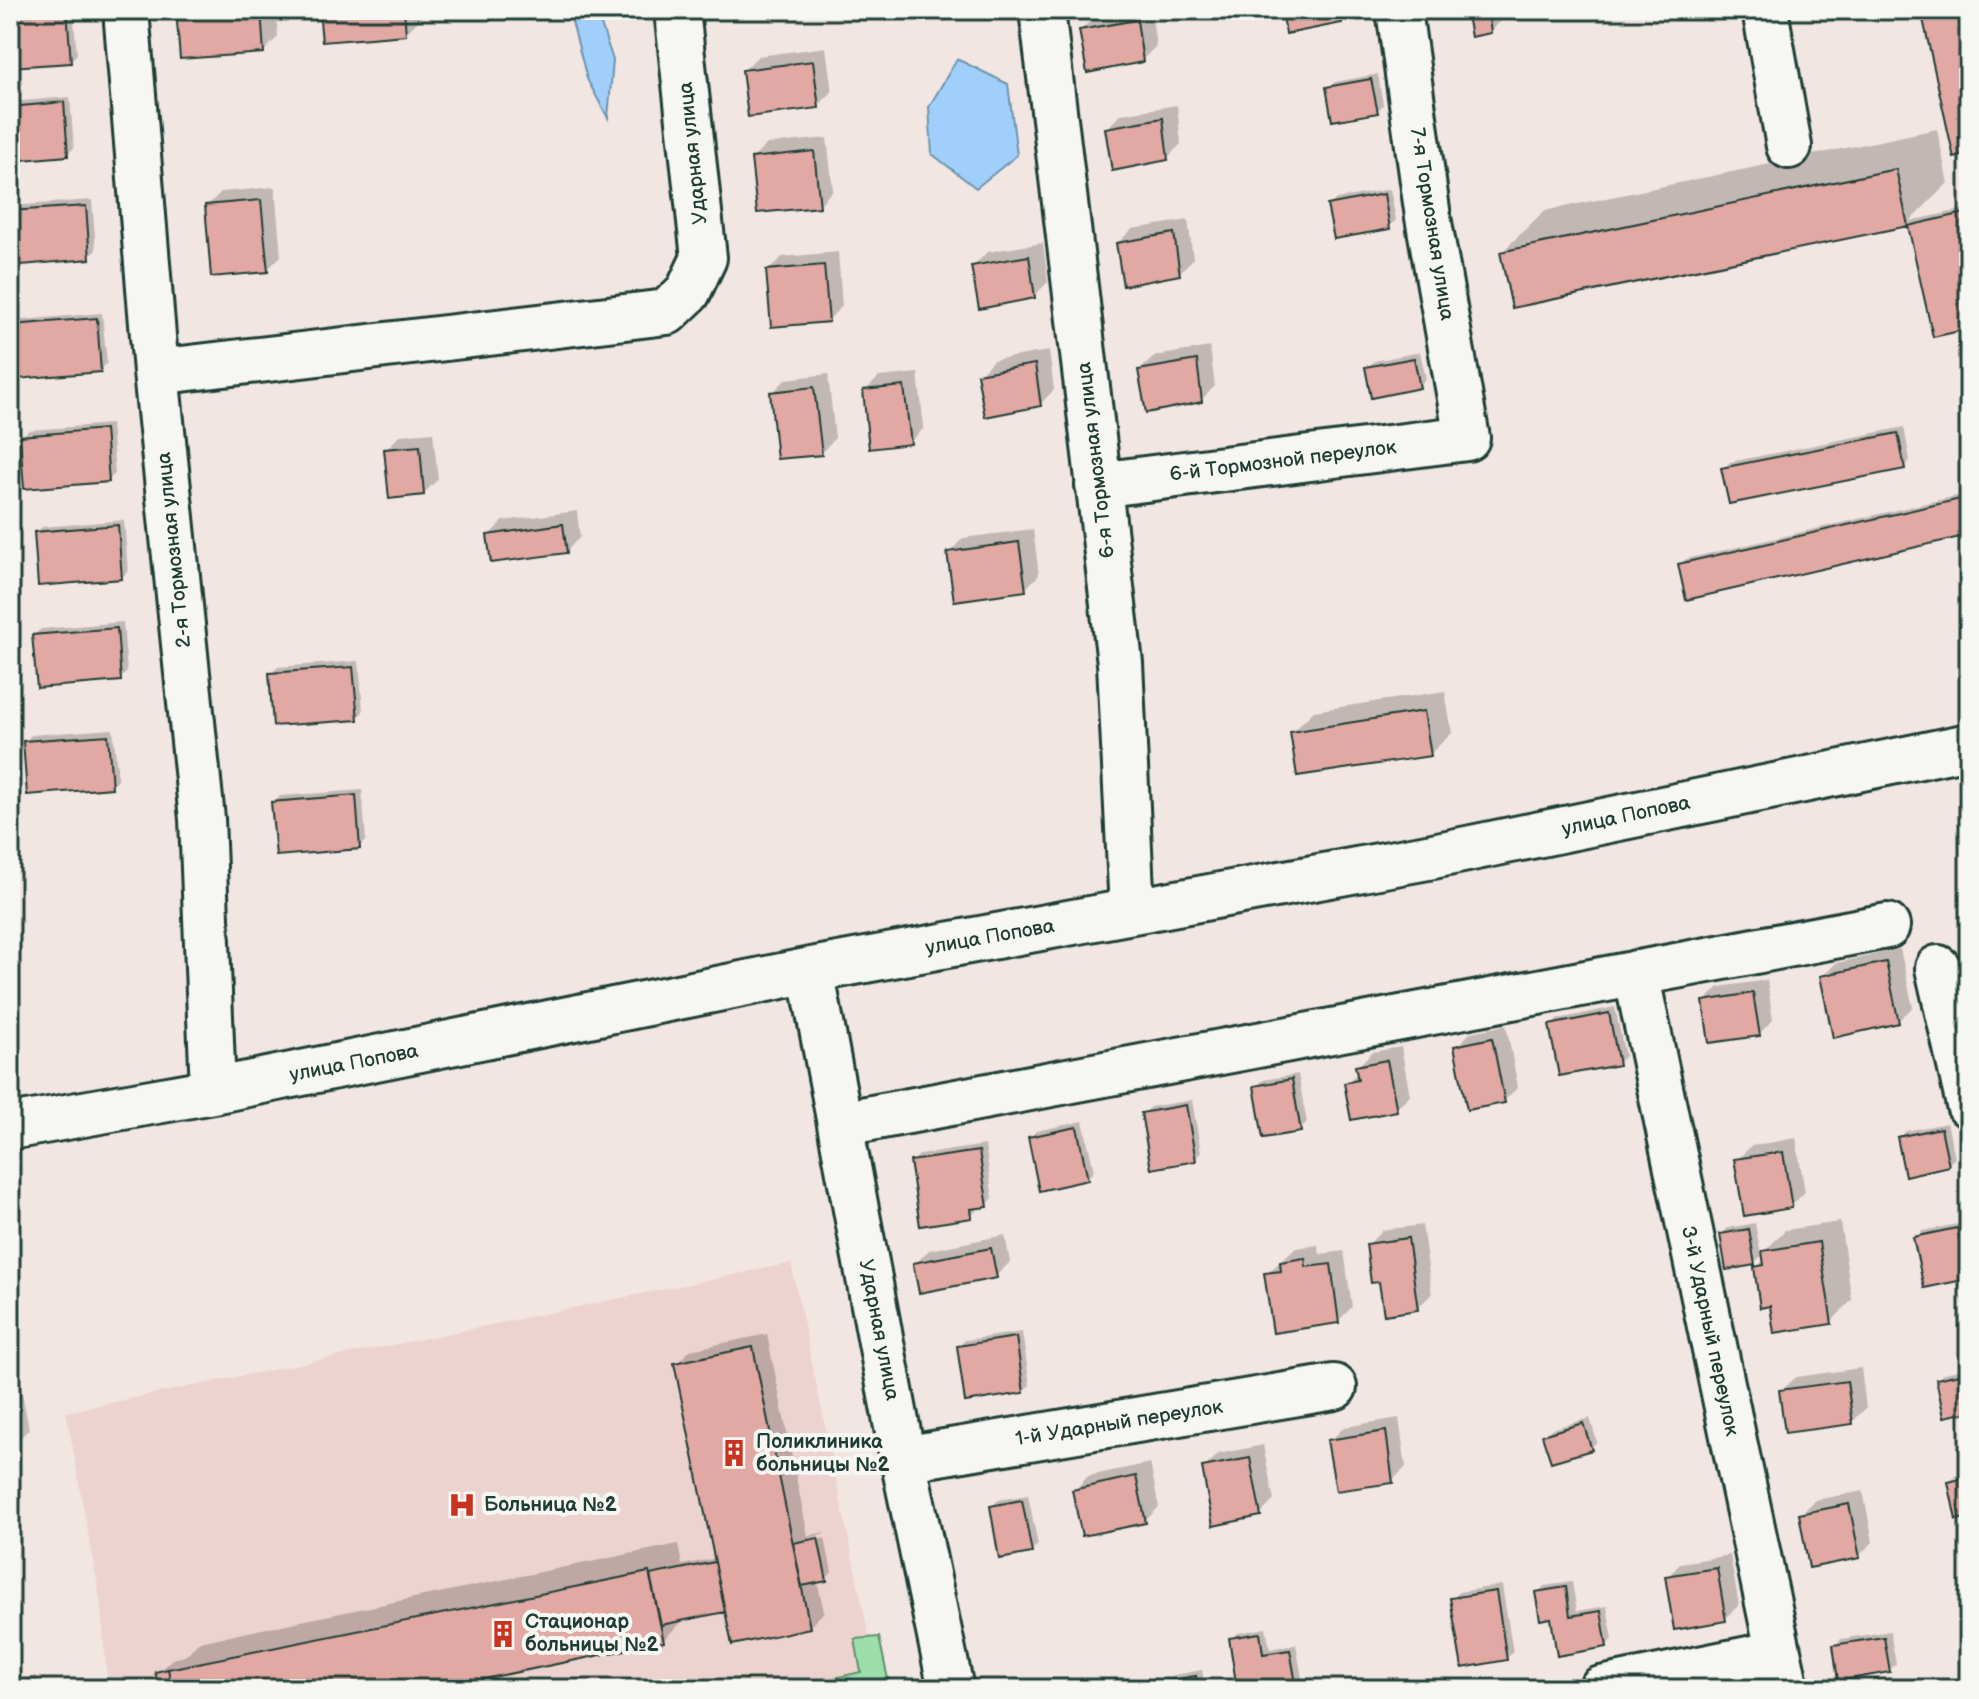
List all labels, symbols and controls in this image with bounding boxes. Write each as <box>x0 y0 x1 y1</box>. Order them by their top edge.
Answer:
street label: Ударная улица <box>674 80 712 226</box>
street label: 7-я Тормозная улица <box>1405 126 1459 322</box>
street label: 6-я Тормозная улица <box>1072 360 1120 559</box>
street label: 6-й Тормозной переулок <box>1168 435 1398 487</box>
street label: 2-я Тормозная улица <box>152 451 196 649</box>
street label: улица Попова <box>1560 791 1692 841</box>
street label: улица Попова <box>924 914 1056 960</box>
street label: улица Попова <box>288 1039 420 1087</box>
street label: 3-й Ударный переулок <box>1676 1224 1744 1439</box>
street label: Ударная улица <box>854 1257 904 1403</box>
street label: 1-й Ударный переулок <box>1014 1395 1225 1451</box>
place label: Поликлиника больницы №2 <box>756 1430 889 1477</box>
building icon: Поликлиника больницы №2 <box>719 1438 749 1468</box>
hospital icon: Больница №2 <box>447 1490 477 1520</box>
place label: Больница №2 <box>484 1493 617 1517</box>
place label: Стационар больницы №2 <box>525 1610 658 1657</box>
building icon: Стационар больницы №2 <box>488 1619 518 1649</box>

